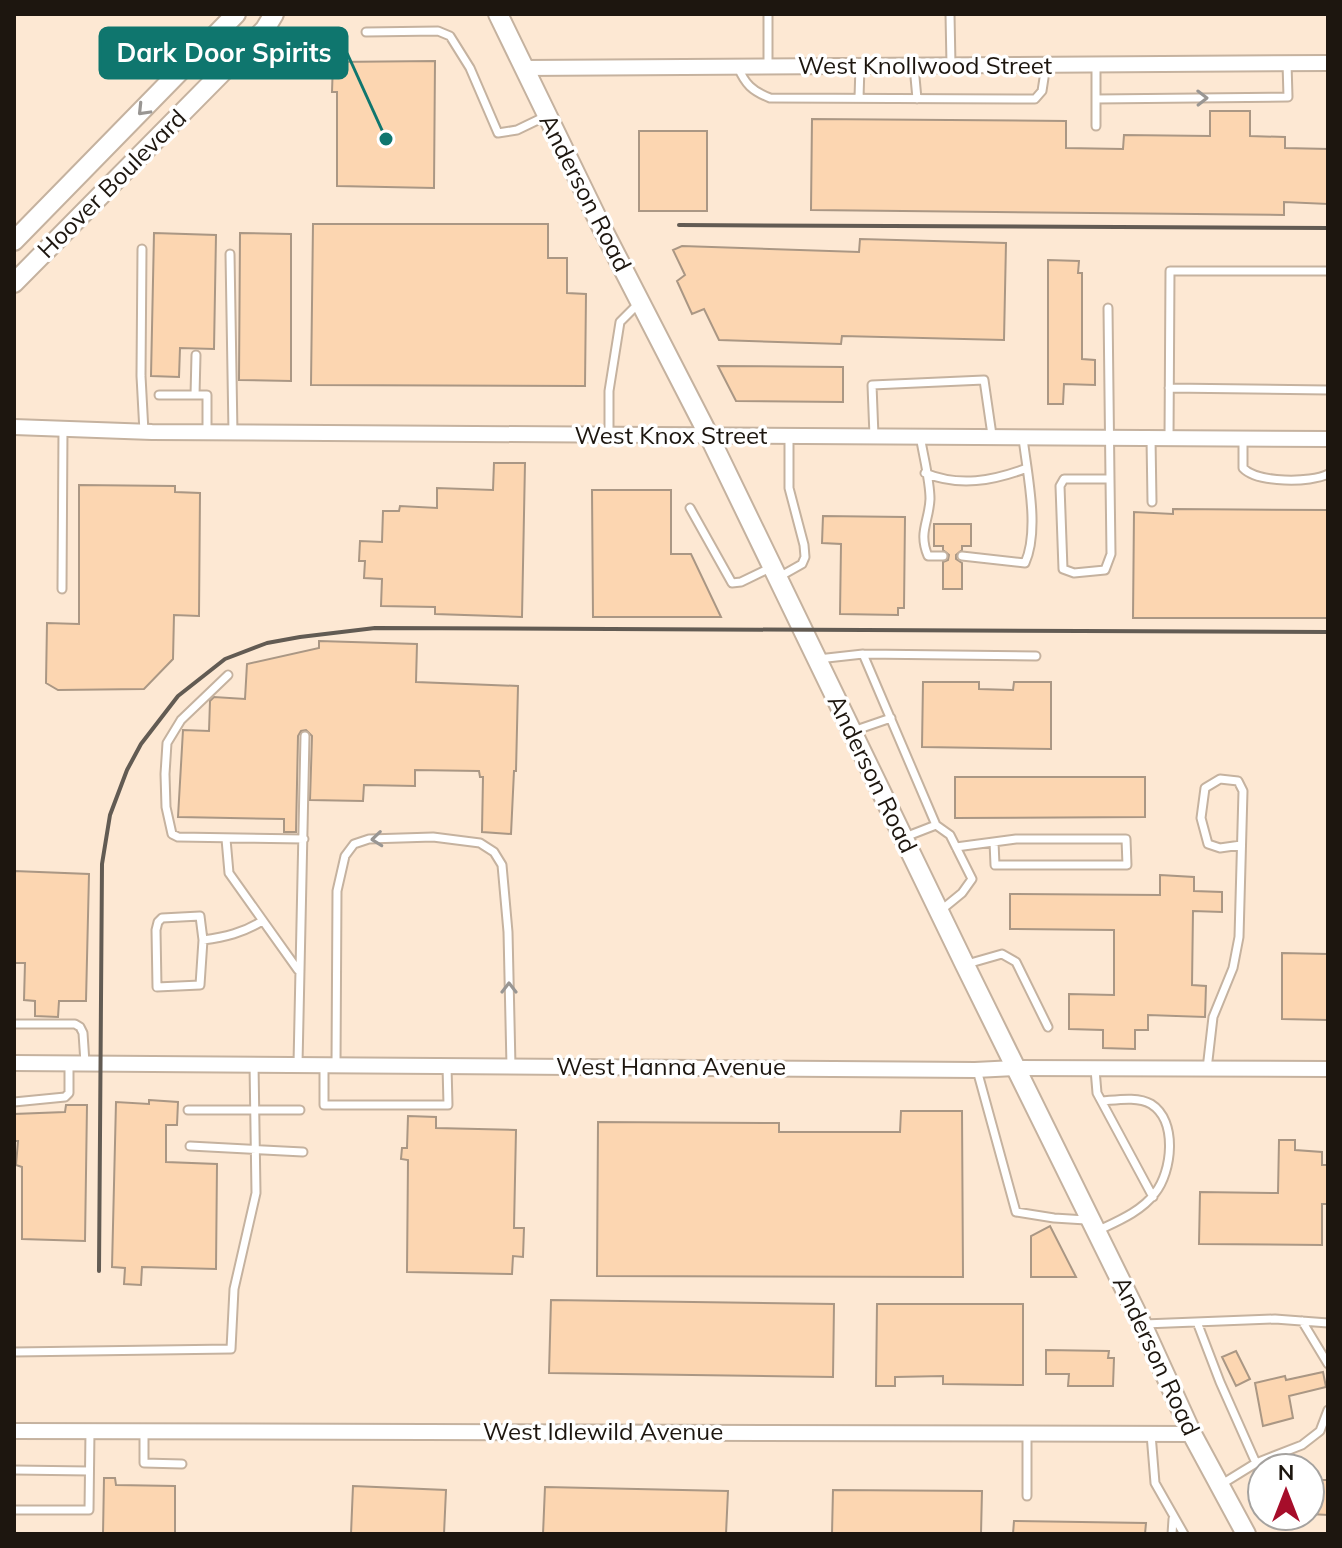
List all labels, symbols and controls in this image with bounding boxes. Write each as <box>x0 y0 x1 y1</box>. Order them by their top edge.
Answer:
callout: Dark Door Spirits <box>100 28 347 78</box>
text: Dark Door Spirits <box>116 36 332 69</box>
street label: West Knollwood Street <box>798 50 1052 80</box>
one-way arrow <box>1196 89 1209 107</box>
one-way arrow <box>138 101 152 115</box>
street label: Hoover Boulevard <box>30 102 192 264</box>
street label: Anderson Road <box>533 109 638 276</box>
street label: West Knox Street <box>575 420 767 450</box>
street label: Anderson Road <box>822 689 924 858</box>
one-way arrow <box>370 831 383 848</box>
one-way arrow <box>500 981 517 994</box>
street label: West Hanna Avenue <box>556 1051 786 1081</box>
street label: Anderson Road <box>1107 1271 1207 1440</box>
street label: West Idlewild Avenue <box>483 1416 723 1446</box>
north arrow <box>1246 1452 1326 1532</box>
text: N <box>1278 1458 1294 1486</box>

